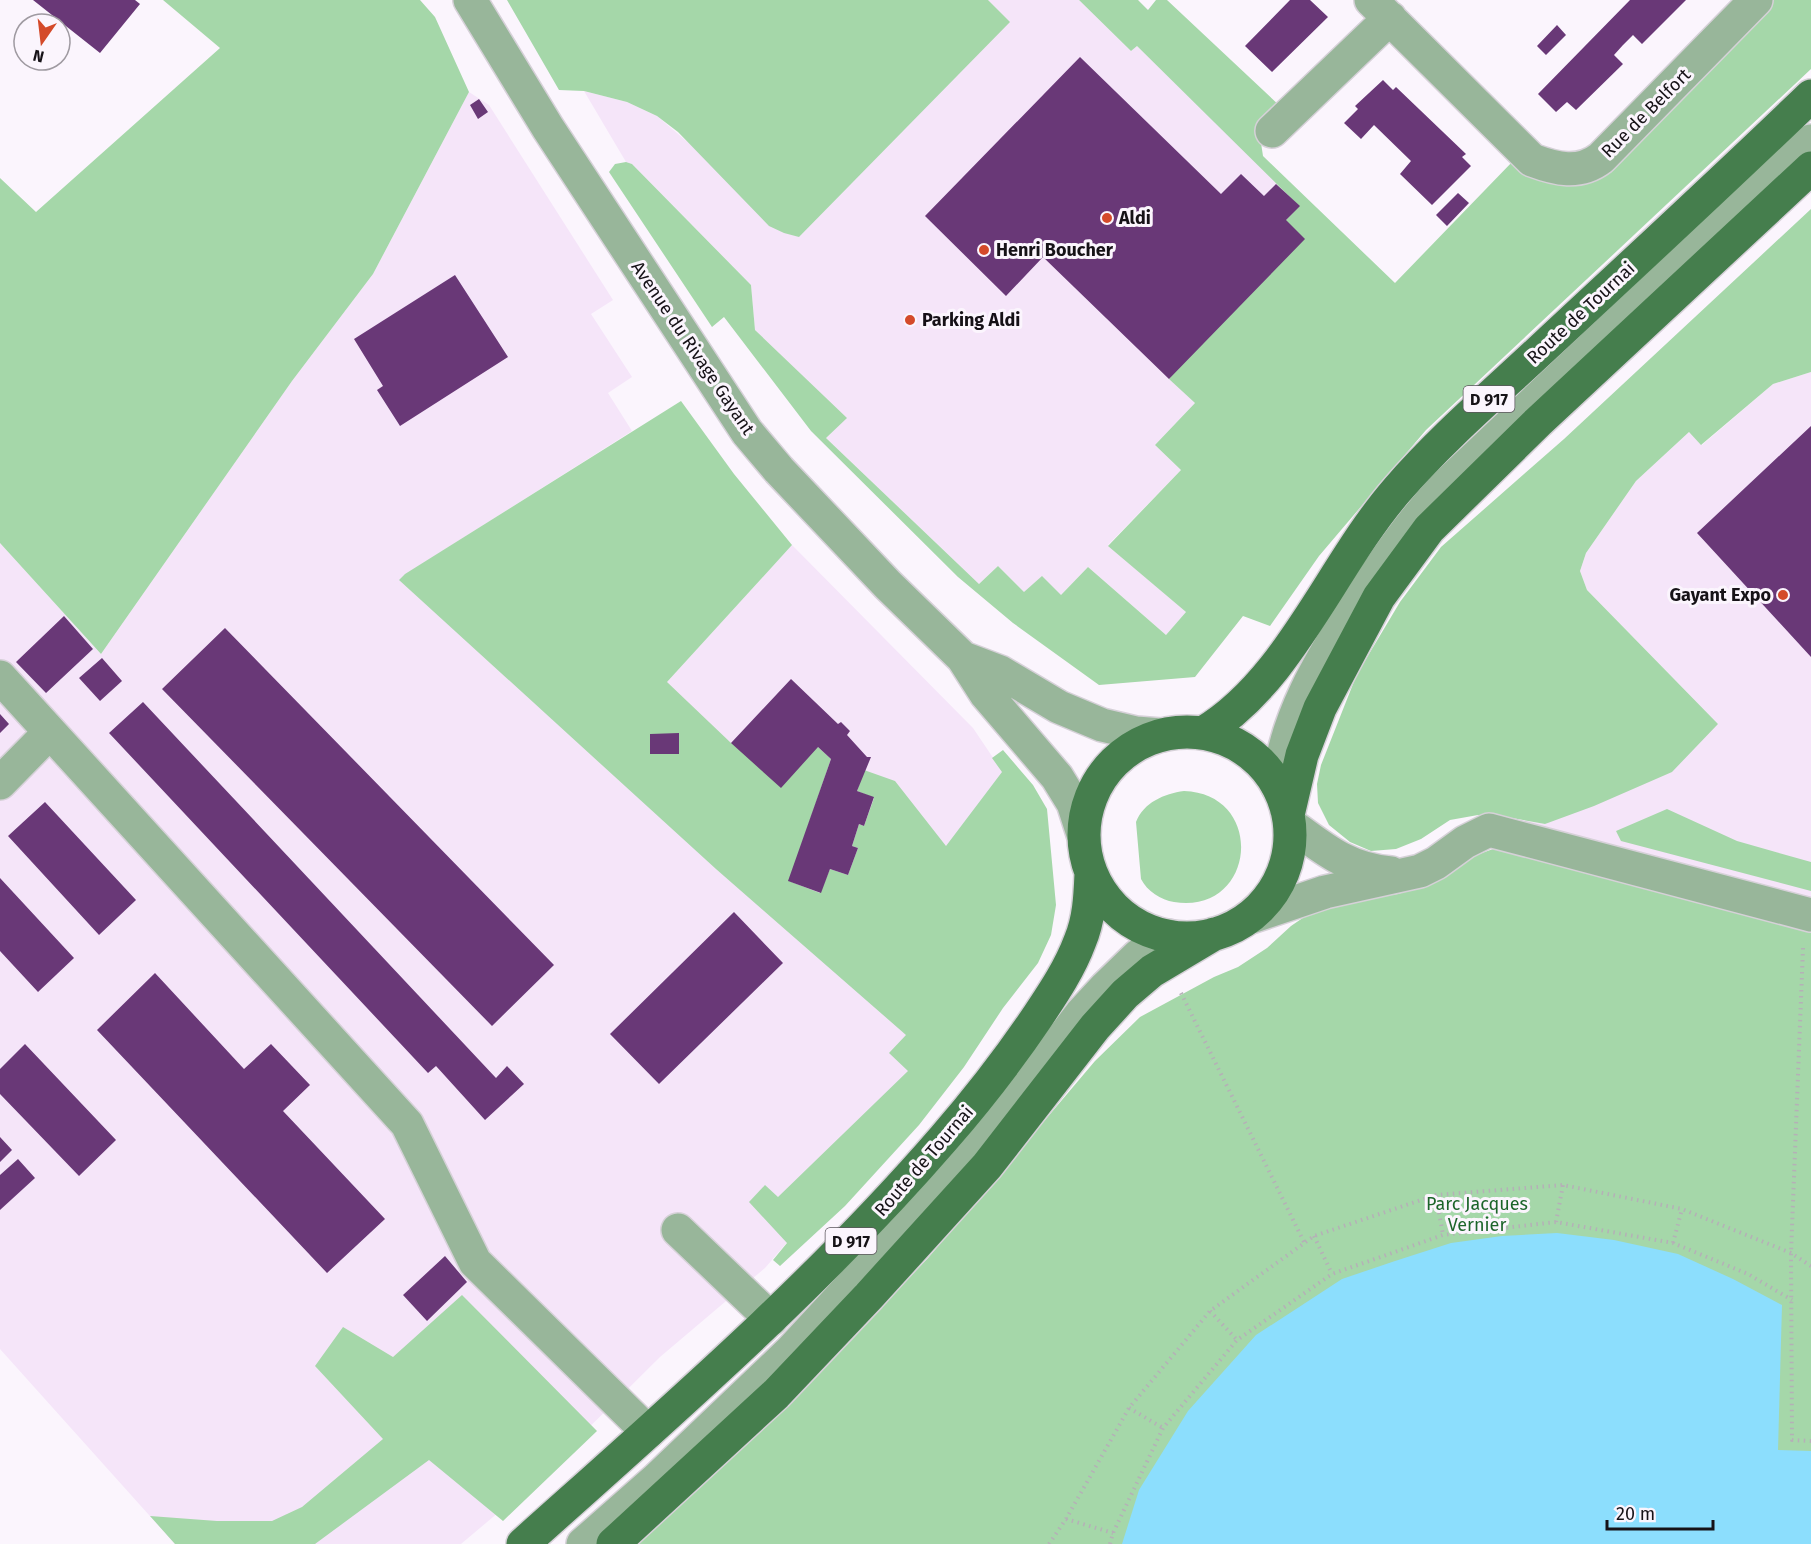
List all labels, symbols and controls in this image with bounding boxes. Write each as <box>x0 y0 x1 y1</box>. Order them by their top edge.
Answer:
north arrow <box>12 12 72 72</box>
text: N <box>31 46 46 67</box>
street label: Rue de Belfort <box>1597 63 1696 162</box>
place label: Aldi <box>1118 207 1151 229</box>
marker: Aldi <box>1100 211 1114 225</box>
place label: Henri Boucher <box>996 239 1114 261</box>
marker: Henri Boucher <box>977 243 991 257</box>
street label: Avenue du Rivage Gayant <box>627 257 760 439</box>
street label: Route de Tournai <box>1523 257 1639 369</box>
place label: Parking Aldi <box>922 309 1020 331</box>
marker: Parking Aldi <box>903 313 917 327</box>
road number: D 917 <box>1464 386 1514 412</box>
place label: Gayant Expo <box>1669 584 1771 606</box>
marker: Gayant Expo <box>1776 588 1790 602</box>
street label: Route de Tournai <box>870 1101 978 1221</box>
park label: Parc Jacques Vernier <box>1426 1193 1528 1236</box>
road number: D 917 <box>826 1228 876 1254</box>
scale bar <box>1607 1493 1714 1531</box>
text: 20 m <box>1616 1503 1655 1525</box>

